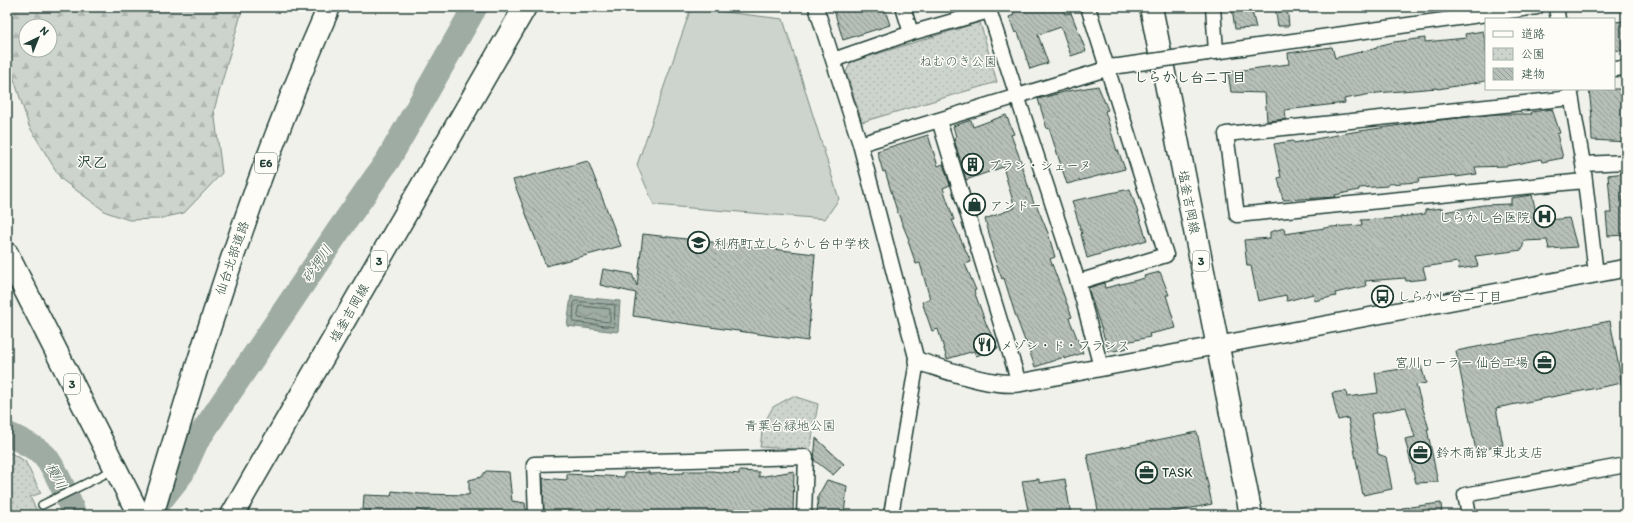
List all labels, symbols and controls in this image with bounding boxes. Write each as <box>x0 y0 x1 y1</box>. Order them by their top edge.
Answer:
north arrow <box>18 18 58 58</box>
legend <box>1485 18 1615 90</box>
text: N <box>37 24 52 38</box>
text: 道路 <box>1521 27 1545 41</box>
text: 公園 <box>1521 47 1545 61</box>
park label: ねむのき公園 <box>919 54 997 69</box>
text: 建物 <box>1521 67 1545 81</box>
district label: しらかし台二丁目 <box>1134 69 1246 86</box>
building icon: ブラン・シェーヌ <box>960 152 986 178</box>
district label: 沢乙 <box>77 153 107 171</box>
road number: E6 <box>255 153 277 173</box>
place label: ブラン・シェーヌ <box>988 158 1091 173</box>
street label: 塩釜吉岡線 <box>1175 169 1203 236</box>
shop icon: アンドー <box>962 192 988 218</box>
place label: アンドー <box>990 198 1042 213</box>
hospital icon: しらかし台医院 <box>1532 204 1558 230</box>
place label: しらかし台医院 <box>1439 210 1530 225</box>
street label: 仙台北部道路 <box>212 219 252 297</box>
school or university icon: 利府町立しらかし台中学校 <box>686 230 712 256</box>
place label: 利府町立しらかし台中学校 <box>714 236 870 251</box>
water label: 砂押川 <box>298 242 336 286</box>
road number: 3 <box>371 251 387 271</box>
road number: 3 <box>1193 251 1209 271</box>
street label: 塩釜吉岡線 <box>326 280 372 345</box>
bus stop icon: しらかし台二丁目 <box>1369 283 1395 309</box>
place label: しらかし台二丁目 <box>1398 289 1502 304</box>
restaurant icon: メゾン・ド・フランス <box>971 332 997 358</box>
place label: メゾン・ド・フランス <box>1000 338 1130 353</box>
office icon: 宮川ローラー 仙台工場 <box>1531 349 1557 375</box>
place label: 宮川ローラー 仙台工場 <box>1395 355 1528 370</box>
road number: 3 <box>64 374 80 394</box>
park label: 青葉台緑地公園 <box>744 418 836 433</box>
office icon: 鈴木商舘 東北支店 <box>1408 439 1434 465</box>
place label: 鈴木商舘 東北支店 <box>1436 445 1543 460</box>
office icon: TASK <box>1133 459 1159 485</box>
water label: 榎川 <box>42 460 70 492</box>
place label: TASK <box>1162 465 1193 480</box>

